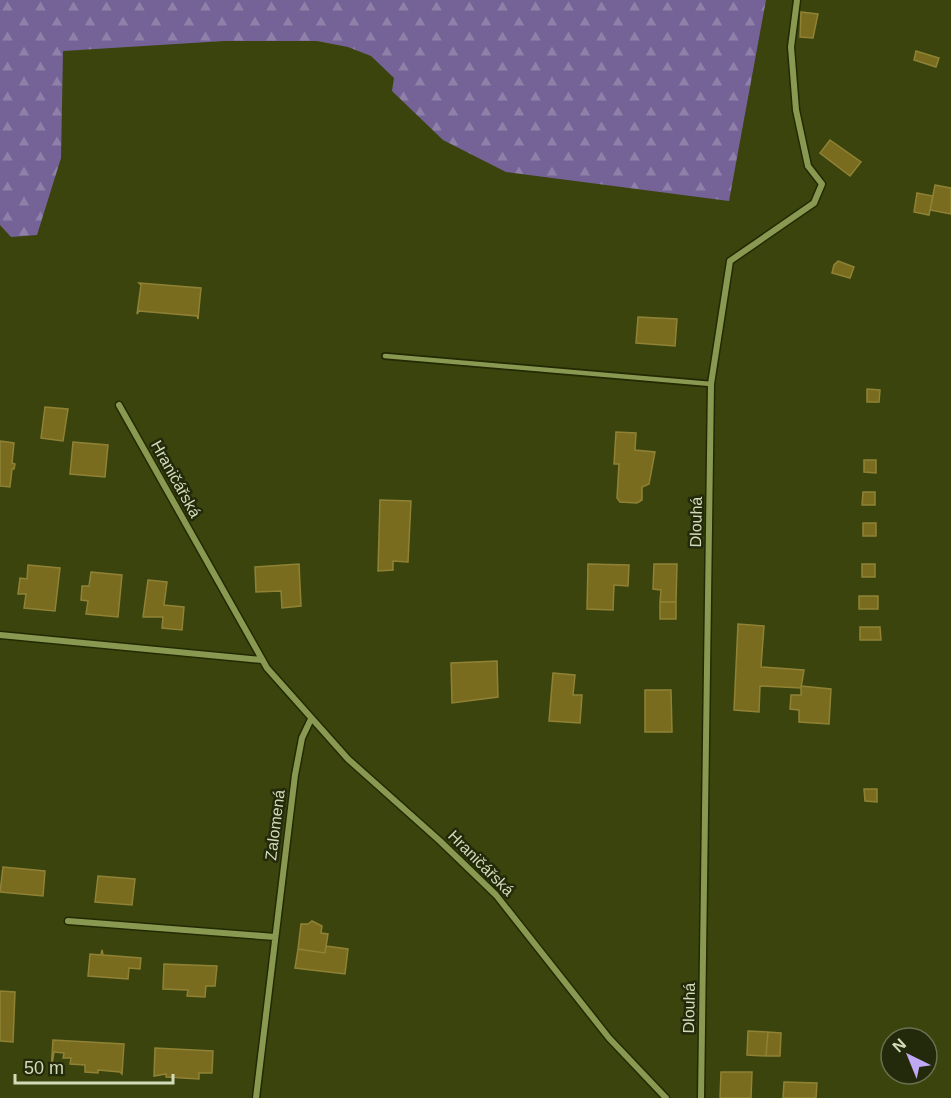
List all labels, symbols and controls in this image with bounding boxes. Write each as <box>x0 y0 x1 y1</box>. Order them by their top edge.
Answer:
street label: Hraničářská <box>148 438 204 521</box>
street label: Dlouhá <box>687 496 705 547</box>
street label: Zalomená <box>262 789 288 861</box>
street label: Hraničářská <box>445 827 517 899</box>
street label: Dlouhá <box>680 982 698 1033</box>
north arrow <box>879 1026 939 1086</box>
text: N <box>889 1035 909 1056</box>
scale bar <box>15 1047 172 1085</box>
text: 50 m <box>24 1058 64 1078</box>

